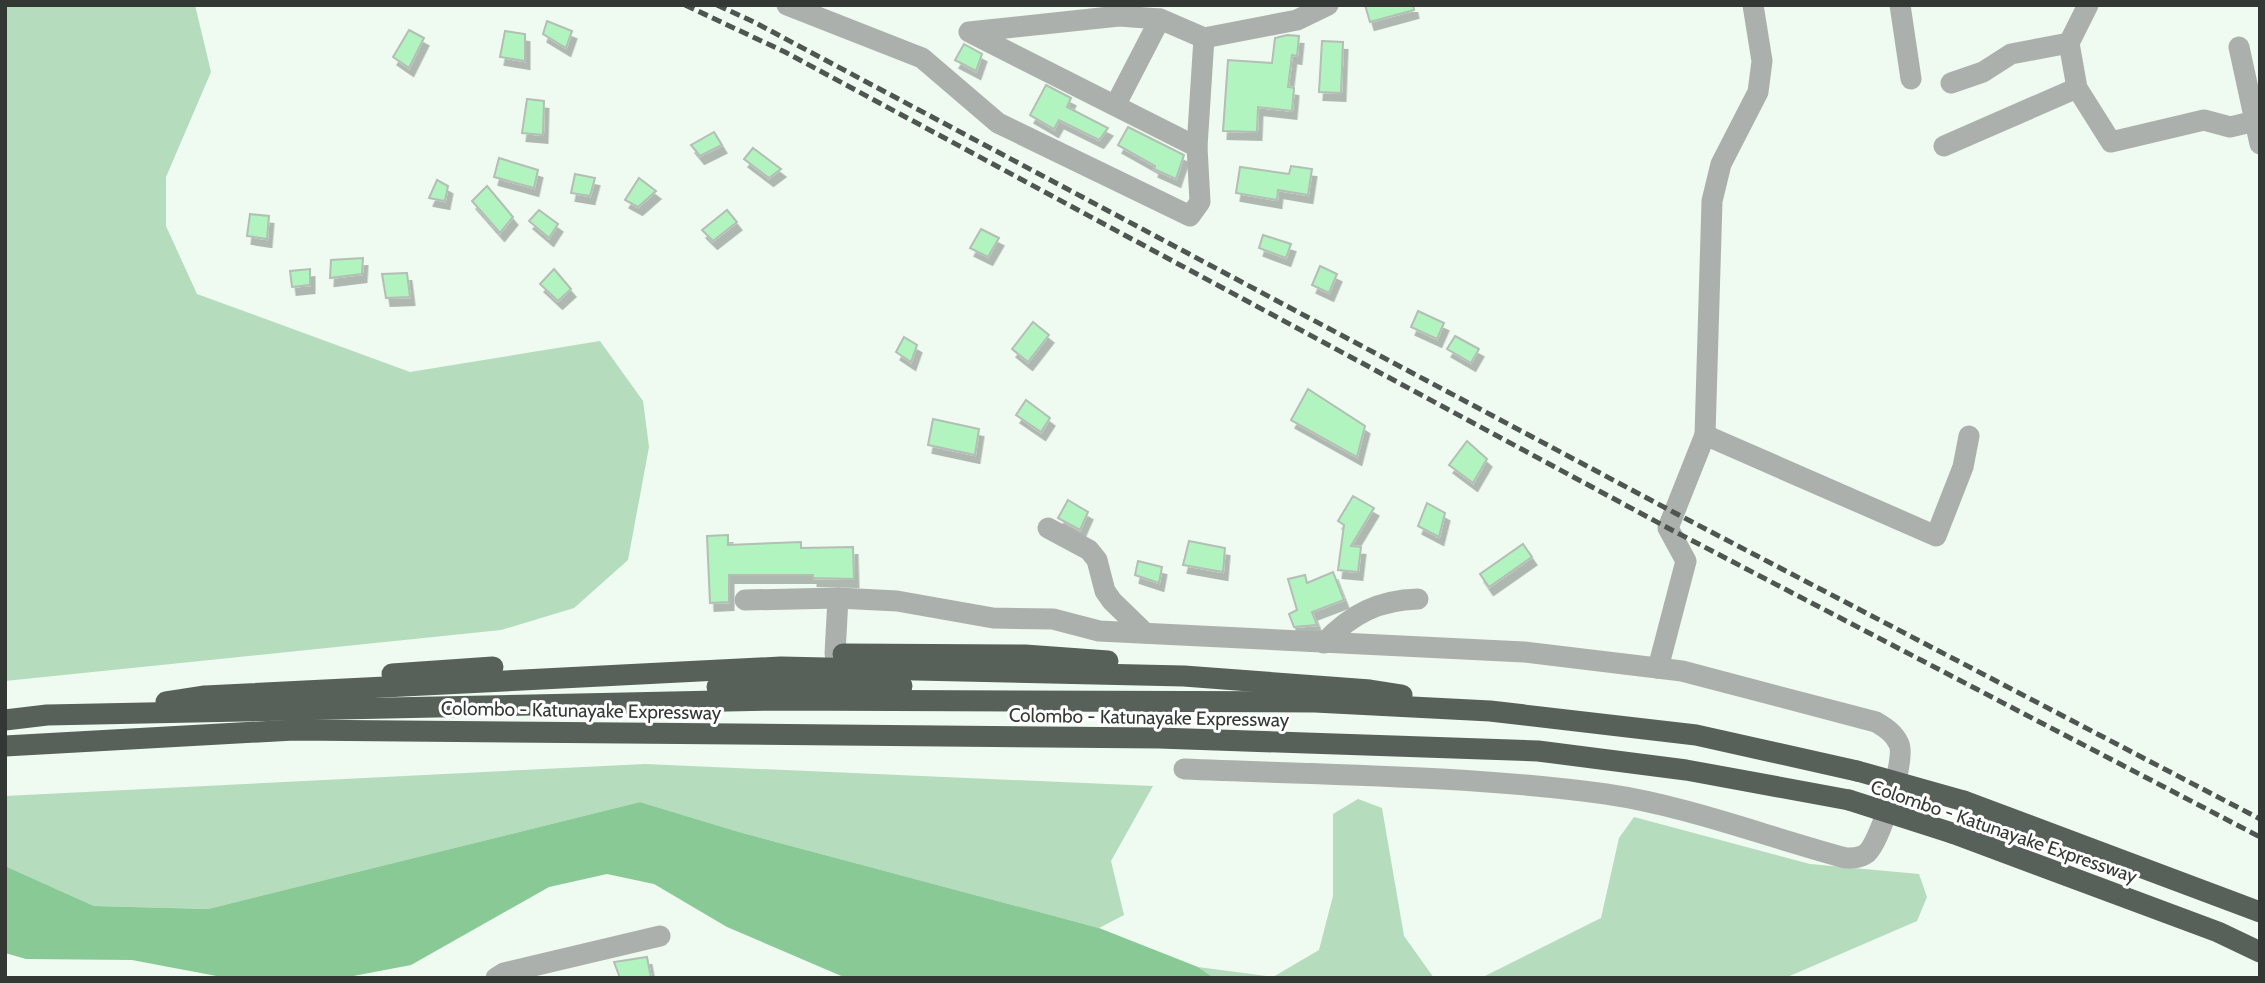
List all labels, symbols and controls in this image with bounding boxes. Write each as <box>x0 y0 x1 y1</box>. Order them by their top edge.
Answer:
street label: Colombo - Katunayake Expressway <box>441 697 722 724</box>
street label: Colombo - Katunayake Expressway <box>1009 704 1290 731</box>
street label: Colombo - Katunayake Expressway <box>1867 775 2141 888</box>

